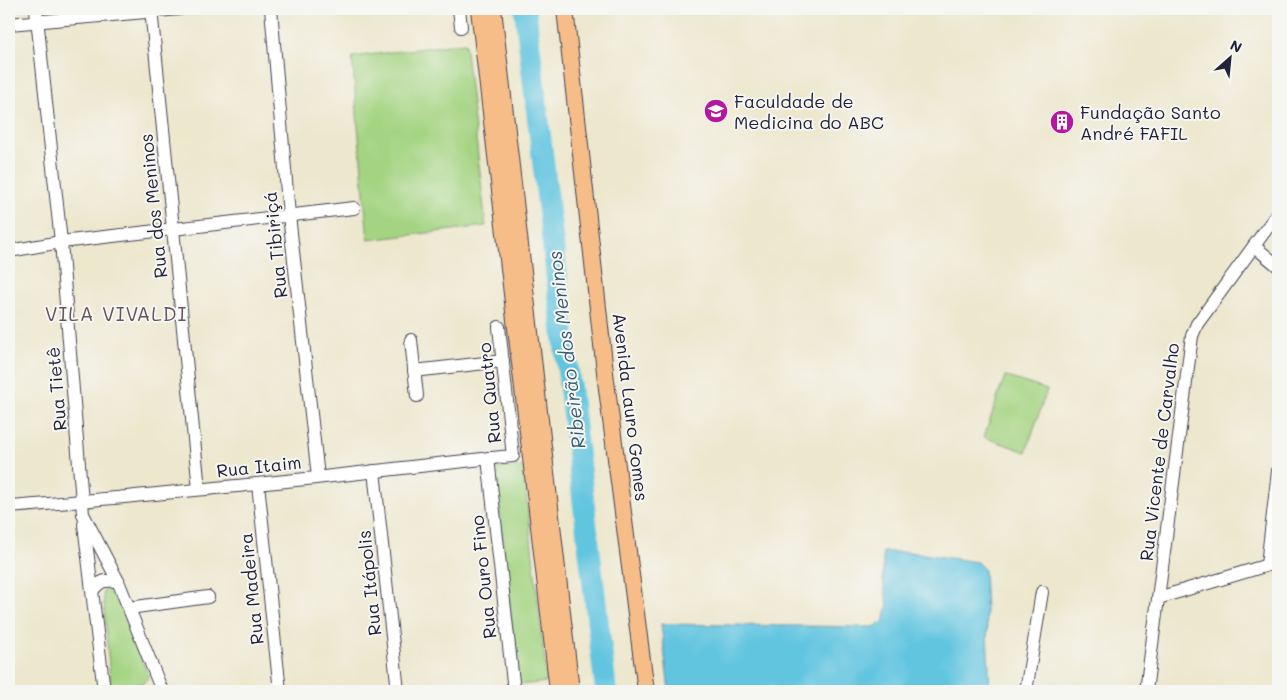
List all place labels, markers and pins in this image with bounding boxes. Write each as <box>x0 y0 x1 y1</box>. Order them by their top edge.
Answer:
place label: Faculdade de Medicina do ABC <box>734 89 884 134</box>
school or university icon: Faculdade de Medicina do ABC <box>703 98 729 124</box>
place label: Fundação Santo André FAFIL <box>1080 100 1221 145</box>
building icon: Fundação Santo André FAFIL <box>1049 109 1075 135</box>

